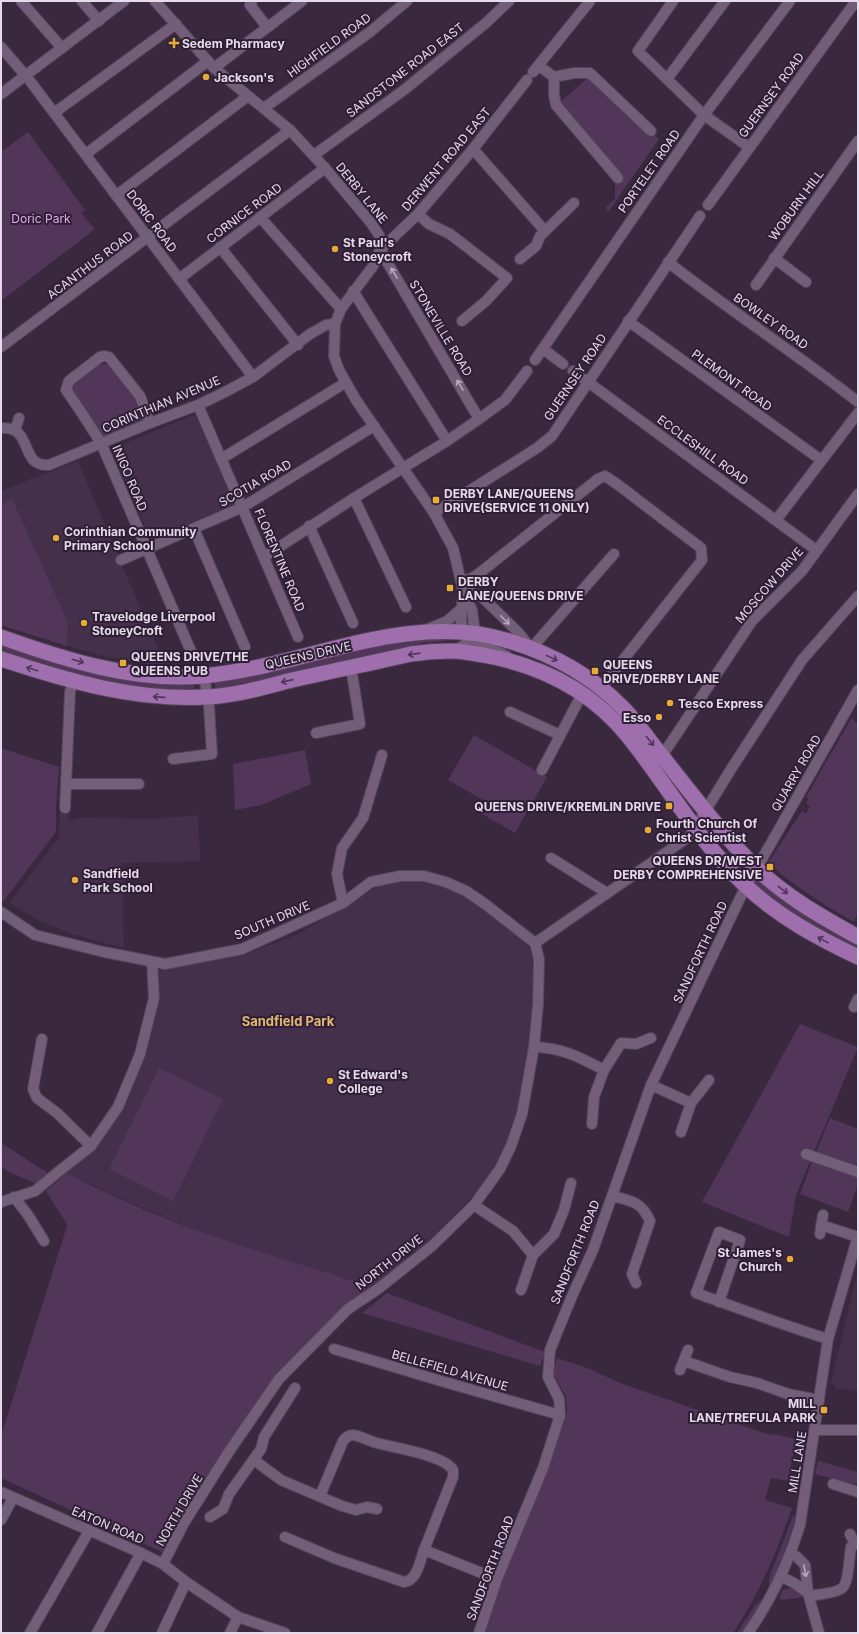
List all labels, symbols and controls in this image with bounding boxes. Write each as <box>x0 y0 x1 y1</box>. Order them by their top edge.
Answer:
street label: HIGHFIELD ROAD <box>284 10 374 80</box>
street label: SANDSTONE ROAD EAST <box>343 19 467 121</box>
place label: Sedem Pharmacy <box>182 36 285 51</box>
marker: Sedem Pharmacy <box>169 38 179 48</box>
street label: GUERNSEY ROAD <box>735 49 807 141</box>
place label: Jackson's <box>214 70 274 85</box>
marker: Jackson's <box>201 72 211 82</box>
street label: DERWENT ROAD EAST <box>398 104 494 214</box>
street label: PORTELET ROAD <box>615 127 683 215</box>
street label: DERBY LANE <box>333 159 391 227</box>
street label: WOBURN HILL <box>765 167 827 243</box>
street label: CORNICE ROAD <box>203 180 285 246</box>
street label: DORIC ROAD <box>124 187 180 255</box>
park label: Doric Park <box>11 211 71 226</box>
street label: ACANTHUS ROAD <box>44 228 136 302</box>
place label: St Paul's Stoneycroft <box>343 235 412 264</box>
marker: St Paul's Stoneycroft <box>330 244 340 254</box>
one-way arrow <box>389 267 397 279</box>
street label: STONEVILLE ROAD <box>406 277 476 379</box>
street label: BOWLEY ROAD <box>731 290 811 352</box>
street label: GUERNSEY ROAD <box>540 331 610 423</box>
street label: PLEMONT ROAD <box>689 346 775 414</box>
street label: CORINTHIAN AVENUE <box>100 372 222 436</box>
one-way arrow <box>455 379 463 391</box>
street label: ECCLESHILL ROAD <box>655 412 751 488</box>
street label: INIGO ROAD <box>109 443 151 513</box>
street label: SCOTIA ROAD <box>216 456 294 510</box>
place label: DERBY LANE/QUEENS DRIVE(SERVICE 11 ONLY) <box>444 486 589 515</box>
marker: DERBY LANE/QUEENS DRIVE(SERVICE 11 ONLY) <box>431 495 441 505</box>
street label: FLORENTINE ROAD <box>251 506 309 614</box>
place label: Corinthian Community Primary School <box>64 524 197 553</box>
marker: Corinthian Community Primary School <box>51 533 61 543</box>
street label: MOSCOW DRIVE <box>732 544 806 626</box>
place label: DERBY LANE/QUEENS DRIVE <box>458 574 584 603</box>
marker: DERBY LANE/QUEENS DRIVE <box>445 583 455 593</box>
place label: Travelodge Liverpool StoneyCroft <box>92 609 215 638</box>
one-way arrow <box>500 615 510 625</box>
marker: Travelodge Liverpool StoneyCroft <box>79 618 89 628</box>
street label: QUEENS DRIVE <box>264 638 352 672</box>
place label: QUEENS DRIVE/THE QUEENS PUB <box>131 649 249 678</box>
one-way arrow <box>408 650 421 658</box>
one-way arrow <box>546 655 558 662</box>
place label: QUEENS DRIVE/DERBY LANE <box>603 657 719 686</box>
one-way arrow <box>72 658 85 665</box>
marker: QUEENS DRIVE/THE QUEENS PUB <box>118 658 128 668</box>
one-way arrow <box>26 665 39 672</box>
marker: QUEENS DRIVE/DERBY LANE <box>590 666 600 676</box>
one-way arrow <box>281 678 294 686</box>
one-way arrow <box>153 693 166 700</box>
place label: Tesco Express <box>678 696 763 711</box>
marker: Tesco Express <box>665 698 675 708</box>
place label: Esso <box>623 710 651 725</box>
marker: Esso <box>654 712 664 722</box>
street label: QUARRY ROAD <box>768 732 824 814</box>
one-way arrow <box>646 735 654 746</box>
place label: QUEENS DRIVE/KREMLIN DRIVE <box>474 799 661 814</box>
marker: QUEENS DRIVE/KREMLIN DRIVE <box>664 801 674 811</box>
place label: Fourth Church Of Christ Scientist <box>656 816 757 845</box>
marker: Fourth Church Of Christ Scientist <box>643 825 653 835</box>
place label: QUEENS DR/WEST DERBY COMPREHENSIVE <box>613 853 762 882</box>
marker: QUEENS DR/WEST DERBY COMPREHENSIVE <box>765 862 775 872</box>
place label: Sandfield Park School <box>83 866 153 895</box>
marker: Sandfield Park School <box>70 875 80 885</box>
one-way arrow <box>777 885 788 894</box>
street label: SOUTH DRIVE <box>232 897 312 943</box>
street label: SANDFORTH ROAD <box>670 898 730 1006</box>
one-way arrow <box>817 936 829 944</box>
district label: Sandfield Park <box>242 1013 335 1029</box>
place label: St Edward's College <box>338 1067 408 1096</box>
marker: St Edward's College <box>325 1076 335 1086</box>
street label: SANDFORTH ROAD <box>547 1198 603 1306</box>
street label: NORTH DRIVE <box>352 1231 426 1293</box>
place label: St James's Church <box>718 1245 782 1274</box>
marker: St James's Church <box>785 1254 795 1264</box>
street label: BELLEFIELD AVENUE <box>390 1346 510 1394</box>
place label: MILL LANE/TREFULA PARK <box>689 1396 816 1425</box>
marker: MILL LANE/TREFULA PARK <box>819 1405 829 1415</box>
street label: MILL LANE <box>785 1430 809 1494</box>
street label: NORTH DRIVE <box>152 1471 206 1549</box>
street label: EATON ROAD <box>70 1503 146 1547</box>
street label: SANDFORTH ROAD <box>463 1513 517 1623</box>
one-way arrow <box>801 1564 809 1577</box>

